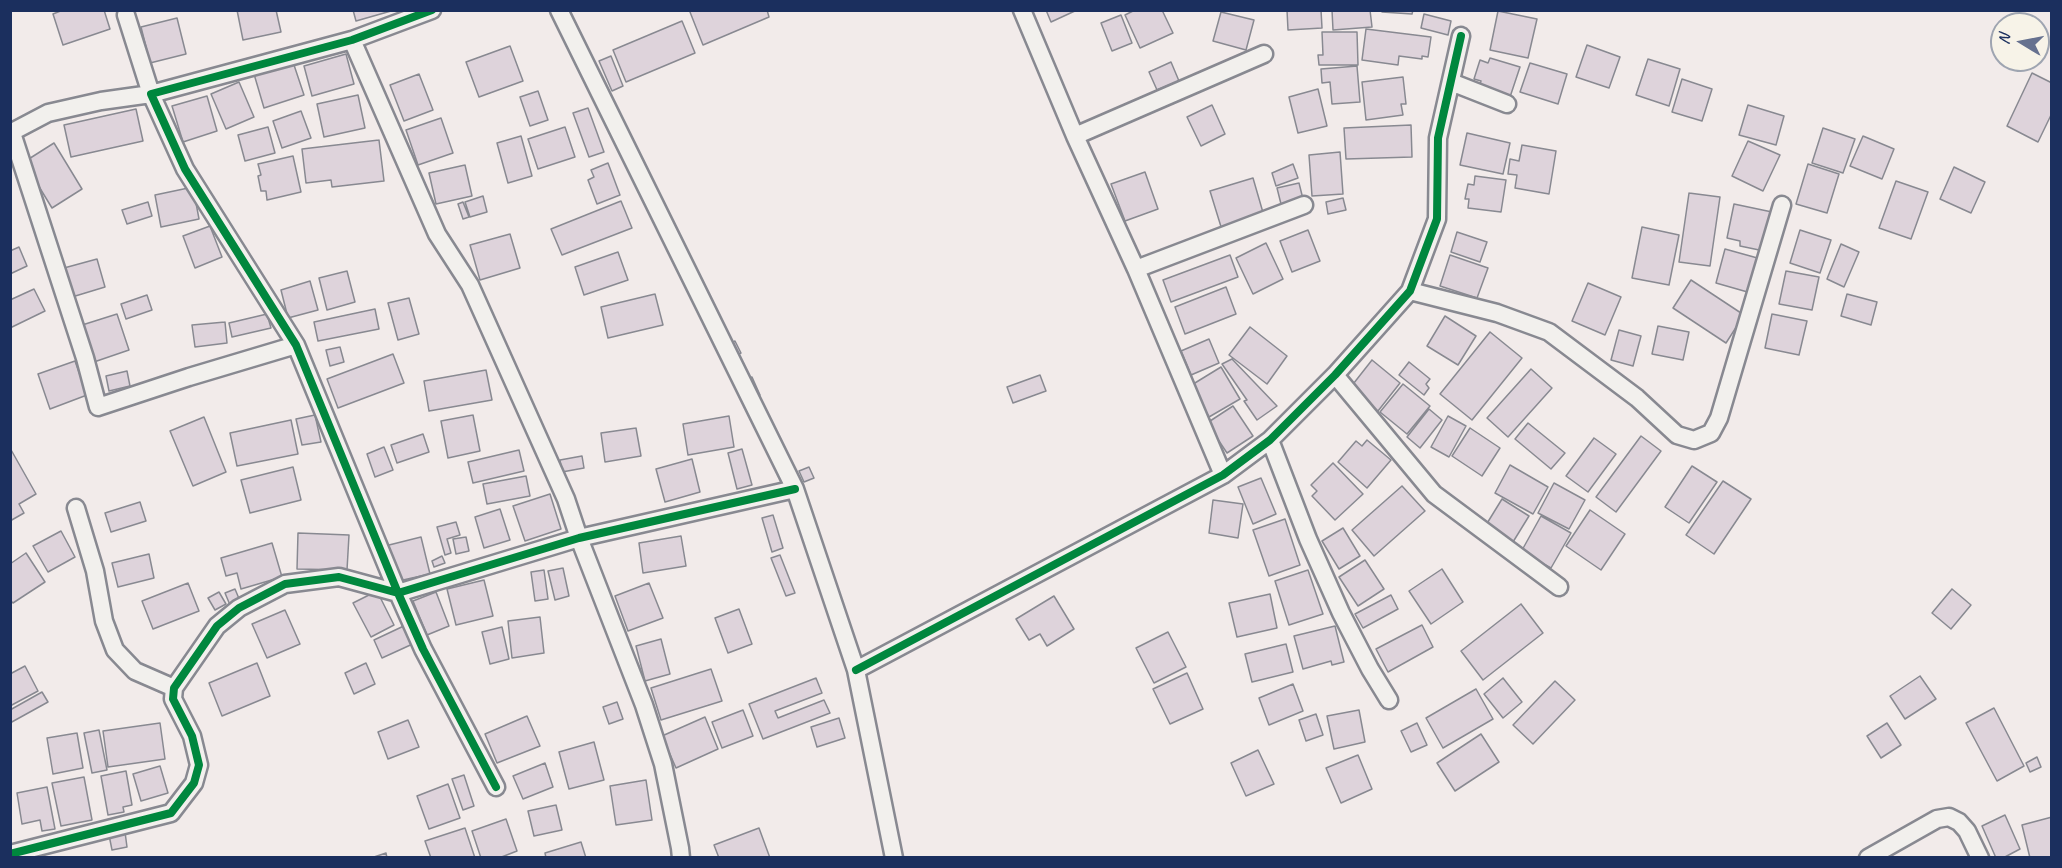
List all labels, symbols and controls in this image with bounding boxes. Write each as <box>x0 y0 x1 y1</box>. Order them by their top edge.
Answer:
north arrow <box>1990 12 2050 72</box>
text: N <box>1994 33 2015 46</box>

